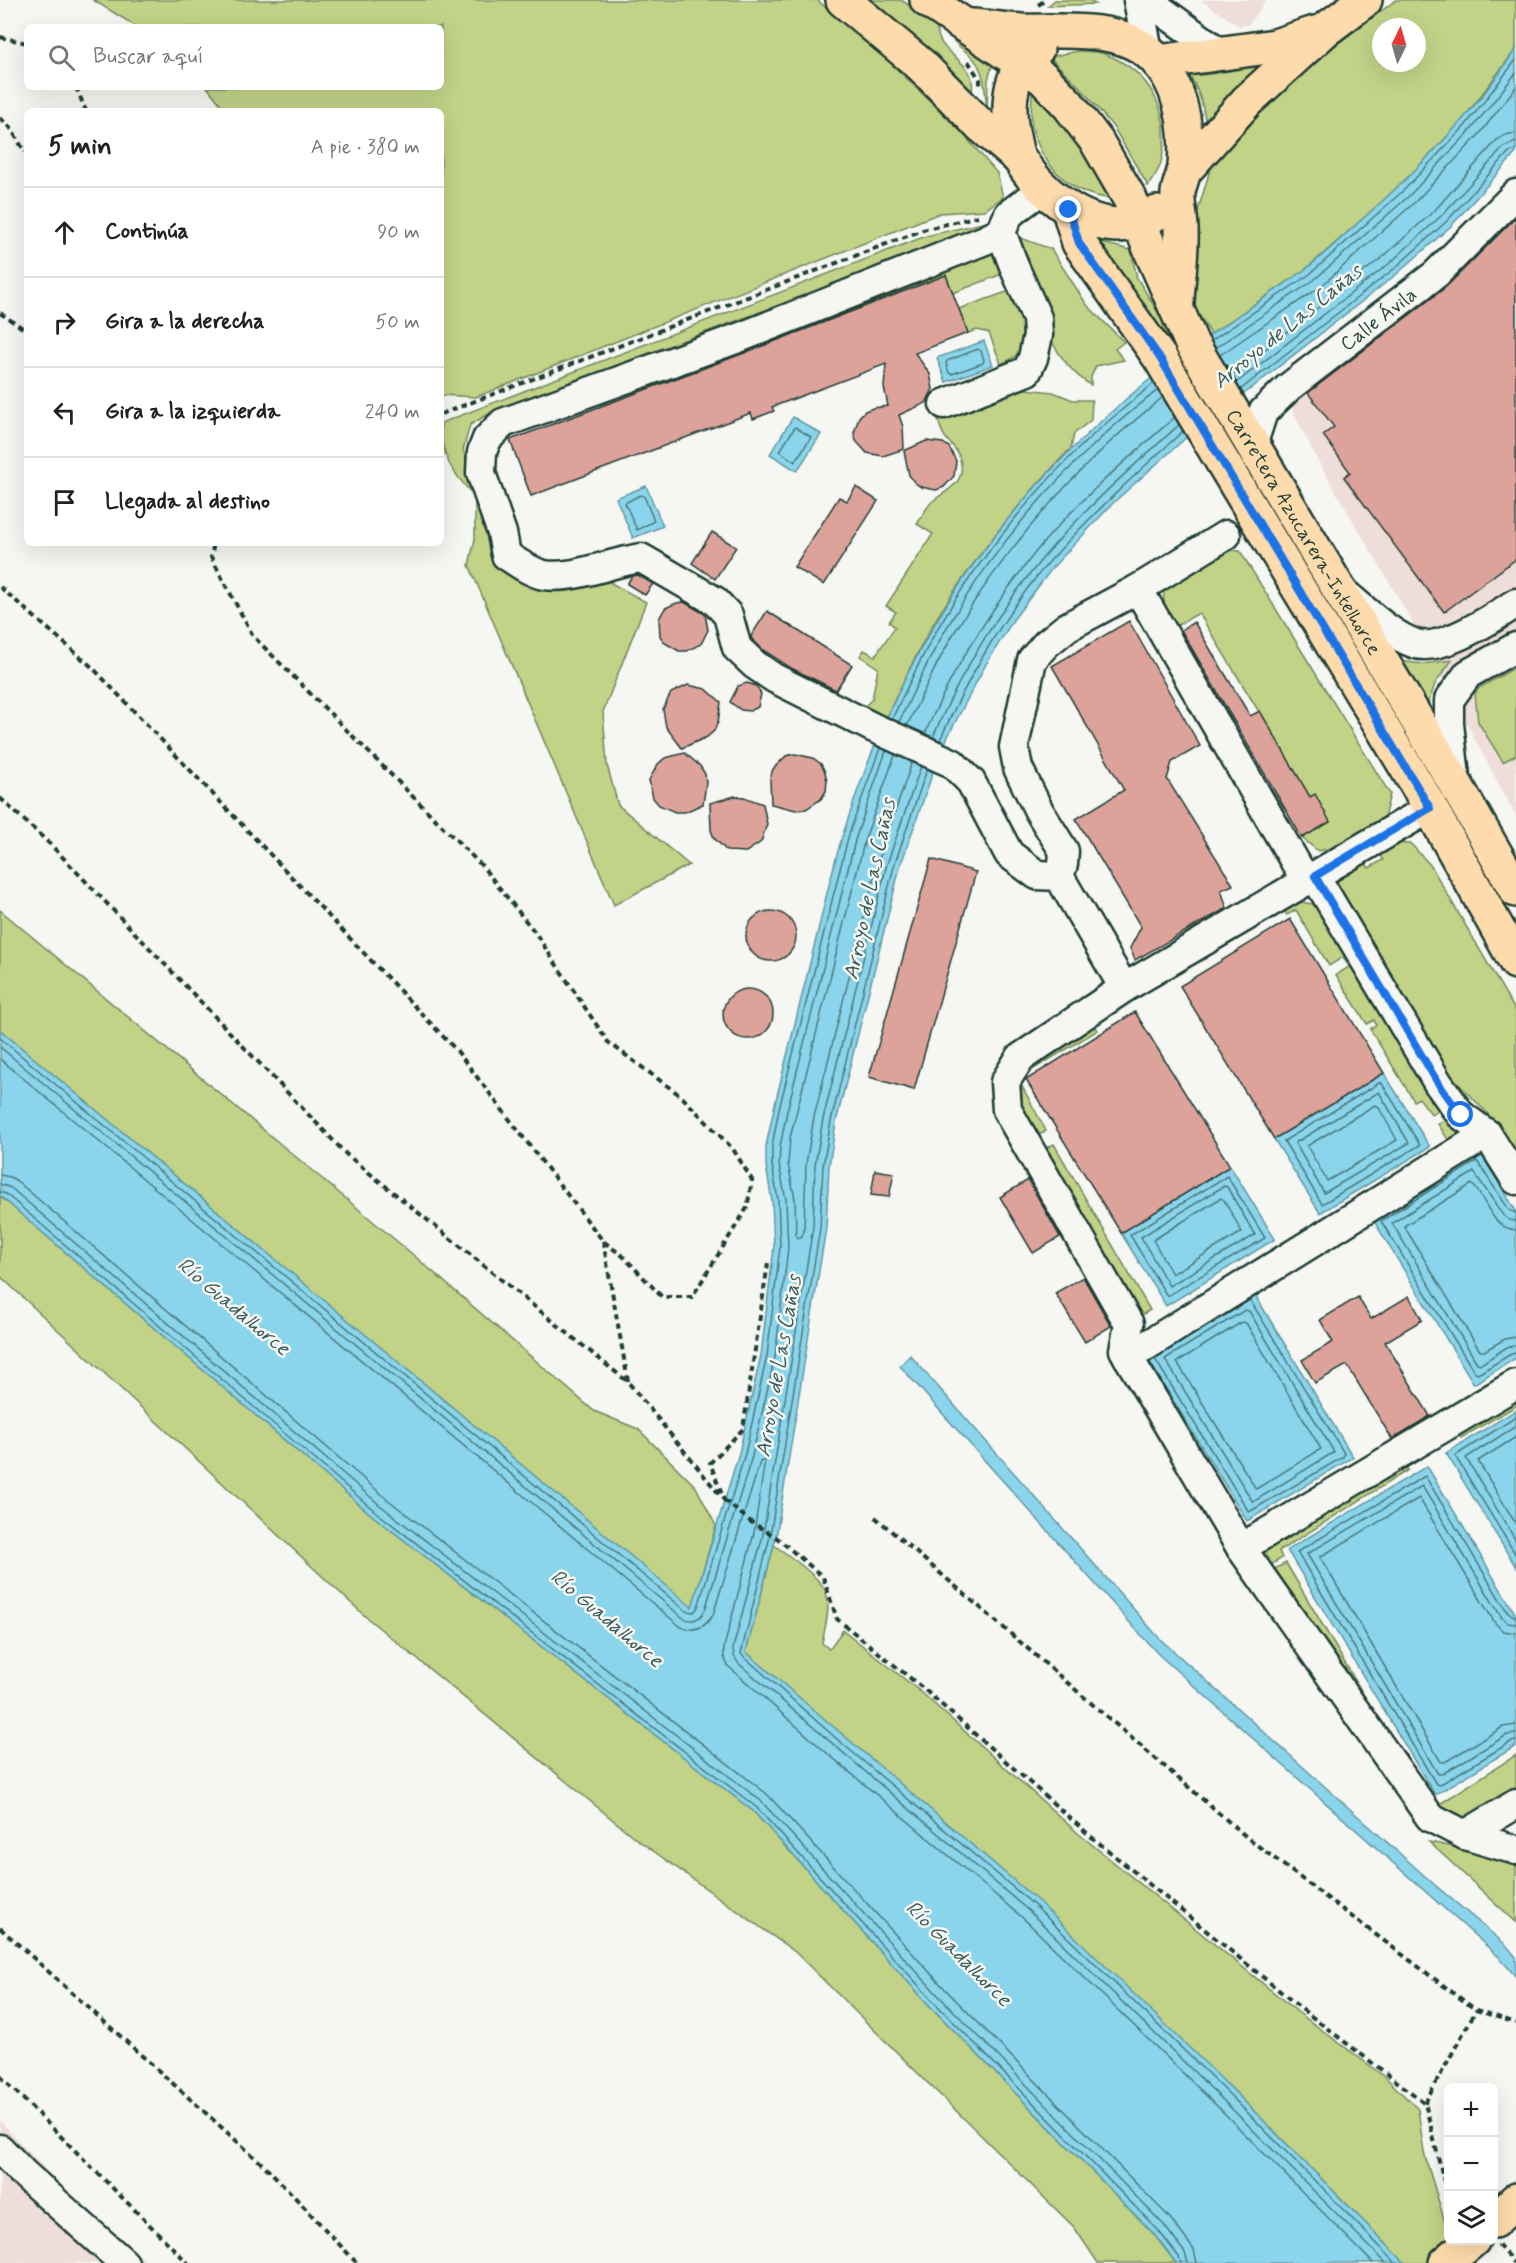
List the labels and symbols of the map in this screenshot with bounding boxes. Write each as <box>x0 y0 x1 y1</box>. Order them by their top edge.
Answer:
north arrow <box>1372 18 1426 72</box>
route end <box>1055 196 1081 222</box>
water label: Arroyo de Las Cañas <box>1207 257 1369 396</box>
street label: Calle Ávila <box>1335 282 1423 358</box>
street label: Carretera Azucarera-Intelhorce <box>1219 404 1387 661</box>
water label: Arroyo de Las Cañas <box>837 795 903 982</box>
route start <box>1447 1101 1473 1127</box>
water label: Río Guadalhorce <box>171 1251 296 1363</box>
water label: Arroyo de Las Cañas <box>749 1271 809 1459</box>
water label: Río Guadalhorce <box>544 1563 669 1675</box>
water label: Río Guadalhorce <box>899 1895 1018 2013</box>

